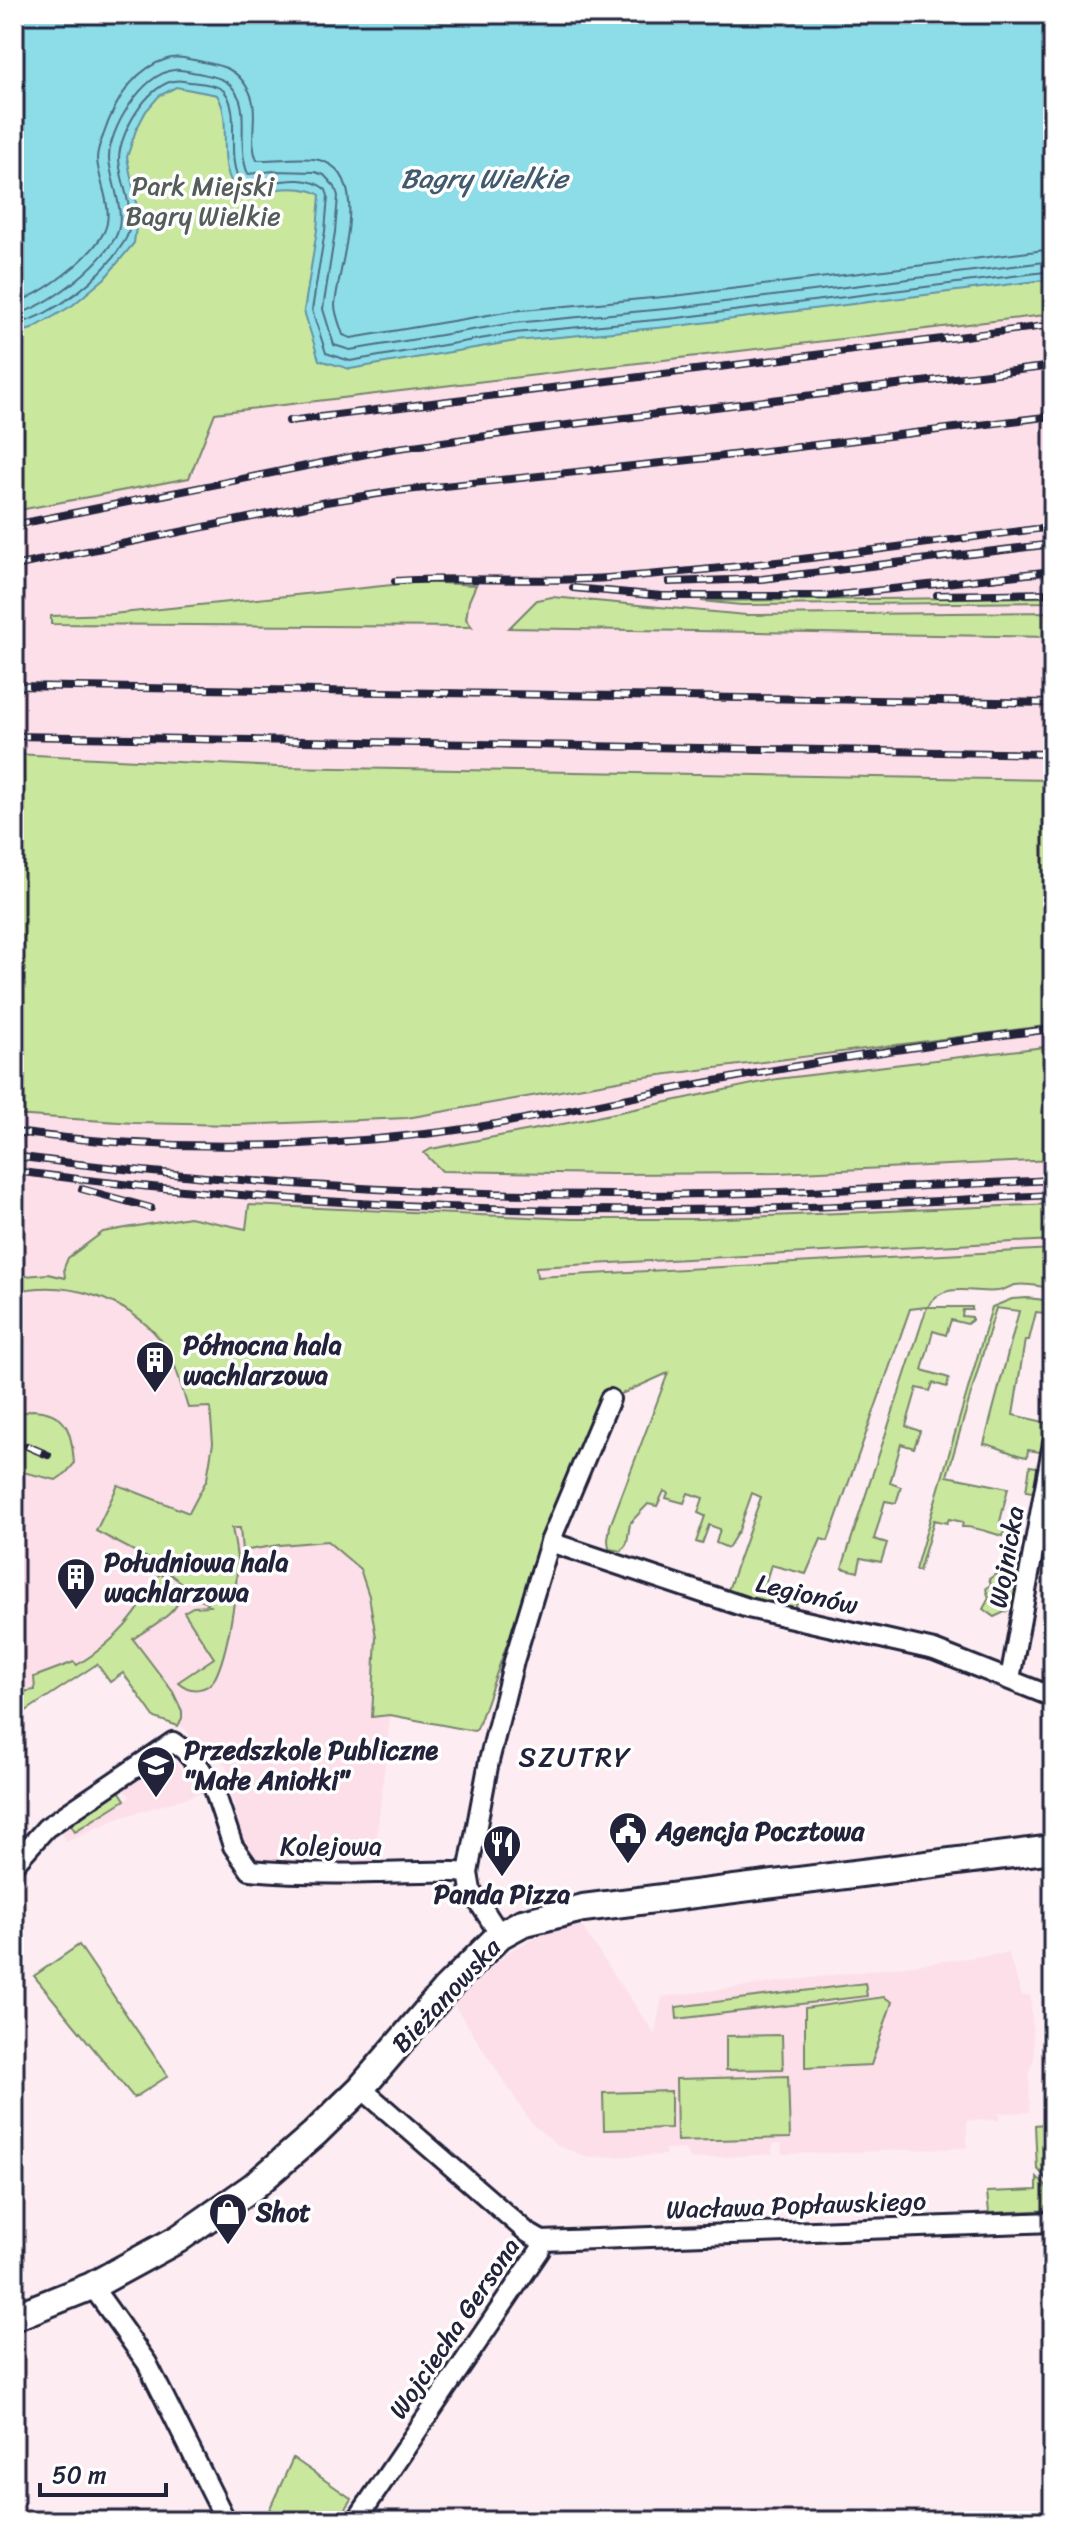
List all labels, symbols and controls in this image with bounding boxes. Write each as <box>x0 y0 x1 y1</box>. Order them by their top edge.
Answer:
water label: Bagry Wielkie <box>400 154 570 203</box>
park label: Park Miejski Bagry Wielkie <box>125 163 281 239</box>
place label: Północna hala wachlarzowa <box>183 1322 342 1398</box>
building icon: Północna hala wachlarzowa <box>134 1339 176 1394</box>
street label: Wojnicka <box>974 1502 1038 1612</box>
place label: Południowa hala wachlarzowa <box>104 1539 288 1615</box>
building icon: Południowa hala wachlarzowa <box>55 1556 97 1611</box>
street label: Legionów <box>751 1560 863 1628</box>
place label: Przedszkole Publiczne "Małe Aniołki" <box>184 1727 439 1803</box>
district label: SZUTRY <box>519 1732 631 1781</box>
school or university icon: Przedszkole Publiczne "Małe Aniołki" <box>135 1744 177 1799</box>
place label: Agencja Pocztowa <box>655 1808 865 1854</box>
public building icon: Agencja Pocztowa <box>607 1810 649 1865</box>
street label: Kolejowa <box>280 1823 382 1869</box>
restaurant icon: Panda Pizza <box>481 1823 523 1878</box>
place label: Panda Pizza <box>434 1871 570 1917</box>
street label: Bieżanowska <box>380 1926 513 2064</box>
street label: Wacława Popławskiego <box>665 2177 927 2233</box>
place label: Shot <box>255 2189 311 2235</box>
shop icon: Shot <box>207 2191 249 2246</box>
street label: Wojciecha Gersona <box>376 2227 532 2429</box>
scale bar <box>40 2447 166 2497</box>
text: 50 m <box>52 2454 107 2496</box>

